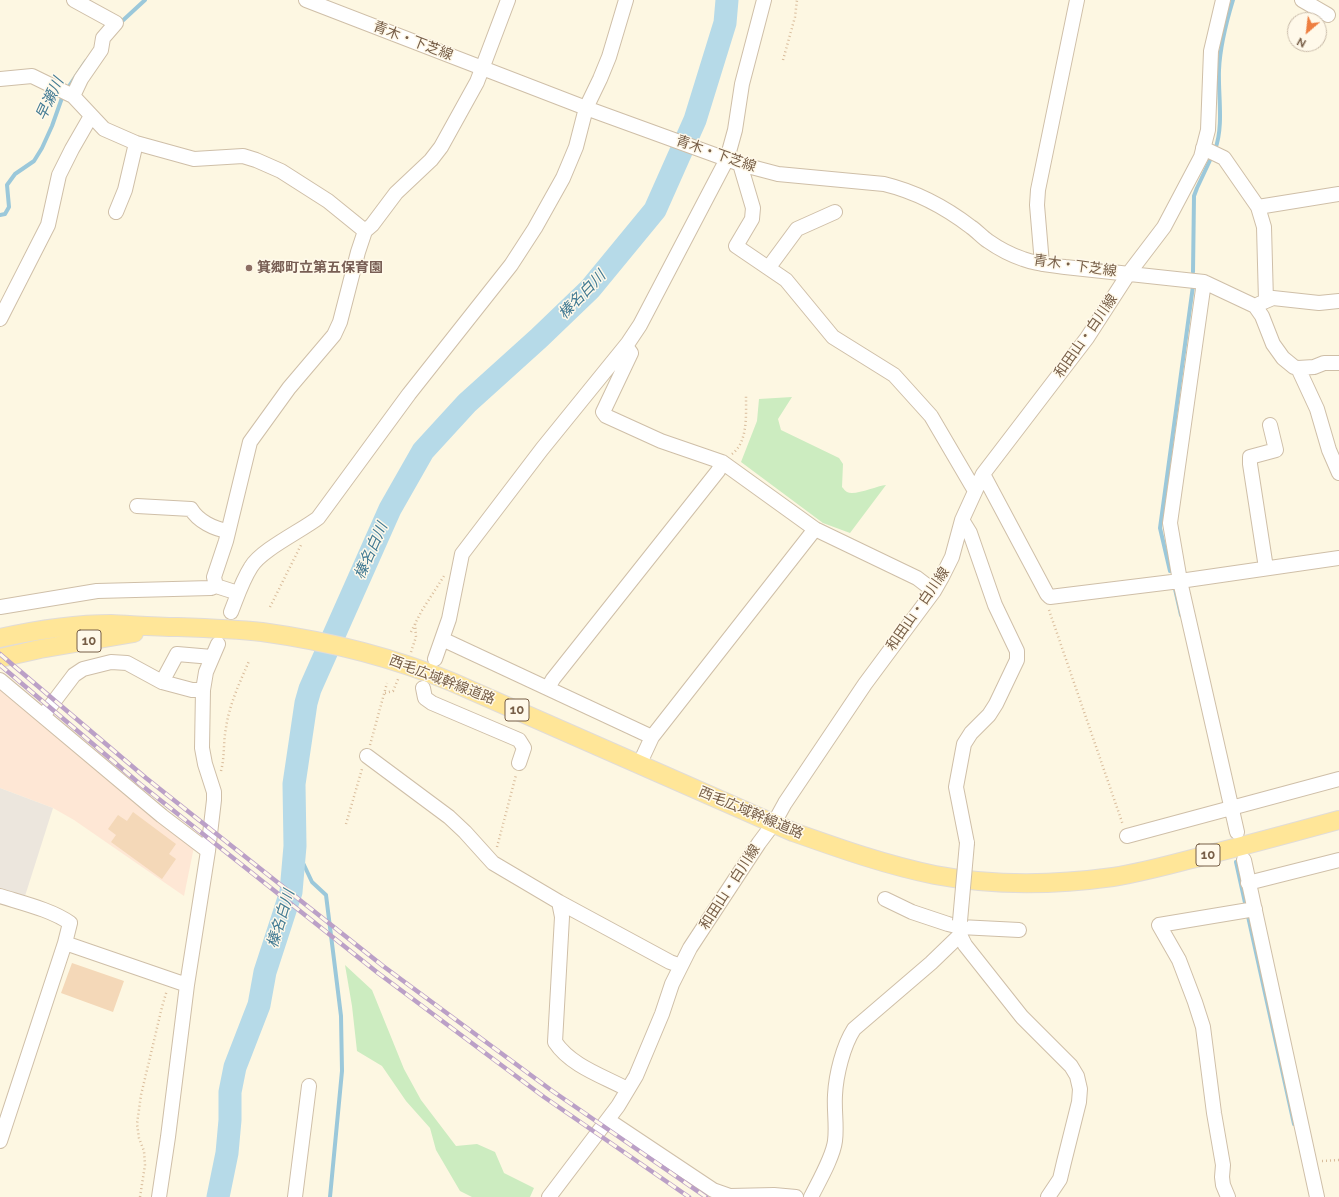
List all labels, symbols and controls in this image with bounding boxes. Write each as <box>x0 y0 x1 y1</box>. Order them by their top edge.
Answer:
north arrow <box>1287 12 1327 52</box>
street label: 青木・下芝線 <box>371 18 455 64</box>
text: N <box>1295 34 1308 50</box>
water label: 早瀬川 <box>32 75 68 123</box>
street label: 青木・下芝線 <box>674 132 758 176</box>
street label: 青木・下芝線 <box>1032 252 1118 280</box>
place label: 箕郷町立第五保育園 <box>257 260 383 276</box>
marker: 箕郷町立第五保育園 <box>244 263 254 273</box>
water label: 榛名白川 <box>555 267 609 323</box>
street label: 和田山・白川線 <box>1051 291 1121 381</box>
water label: 榛名白川 <box>351 520 391 582</box>
street label: 和田山・白川線 <box>883 564 953 654</box>
road number: 10 <box>77 630 101 652</box>
street label: 西毛広域幹線道路 <box>387 652 497 708</box>
road number: 10 <box>505 699 529 721</box>
street label: 西毛広域幹線道路 <box>696 783 806 843</box>
street label: 和田山・白川線 <box>696 841 764 933</box>
road number: 10 <box>1196 844 1220 866</box>
water label: 榛名白川 <box>264 888 298 950</box>

